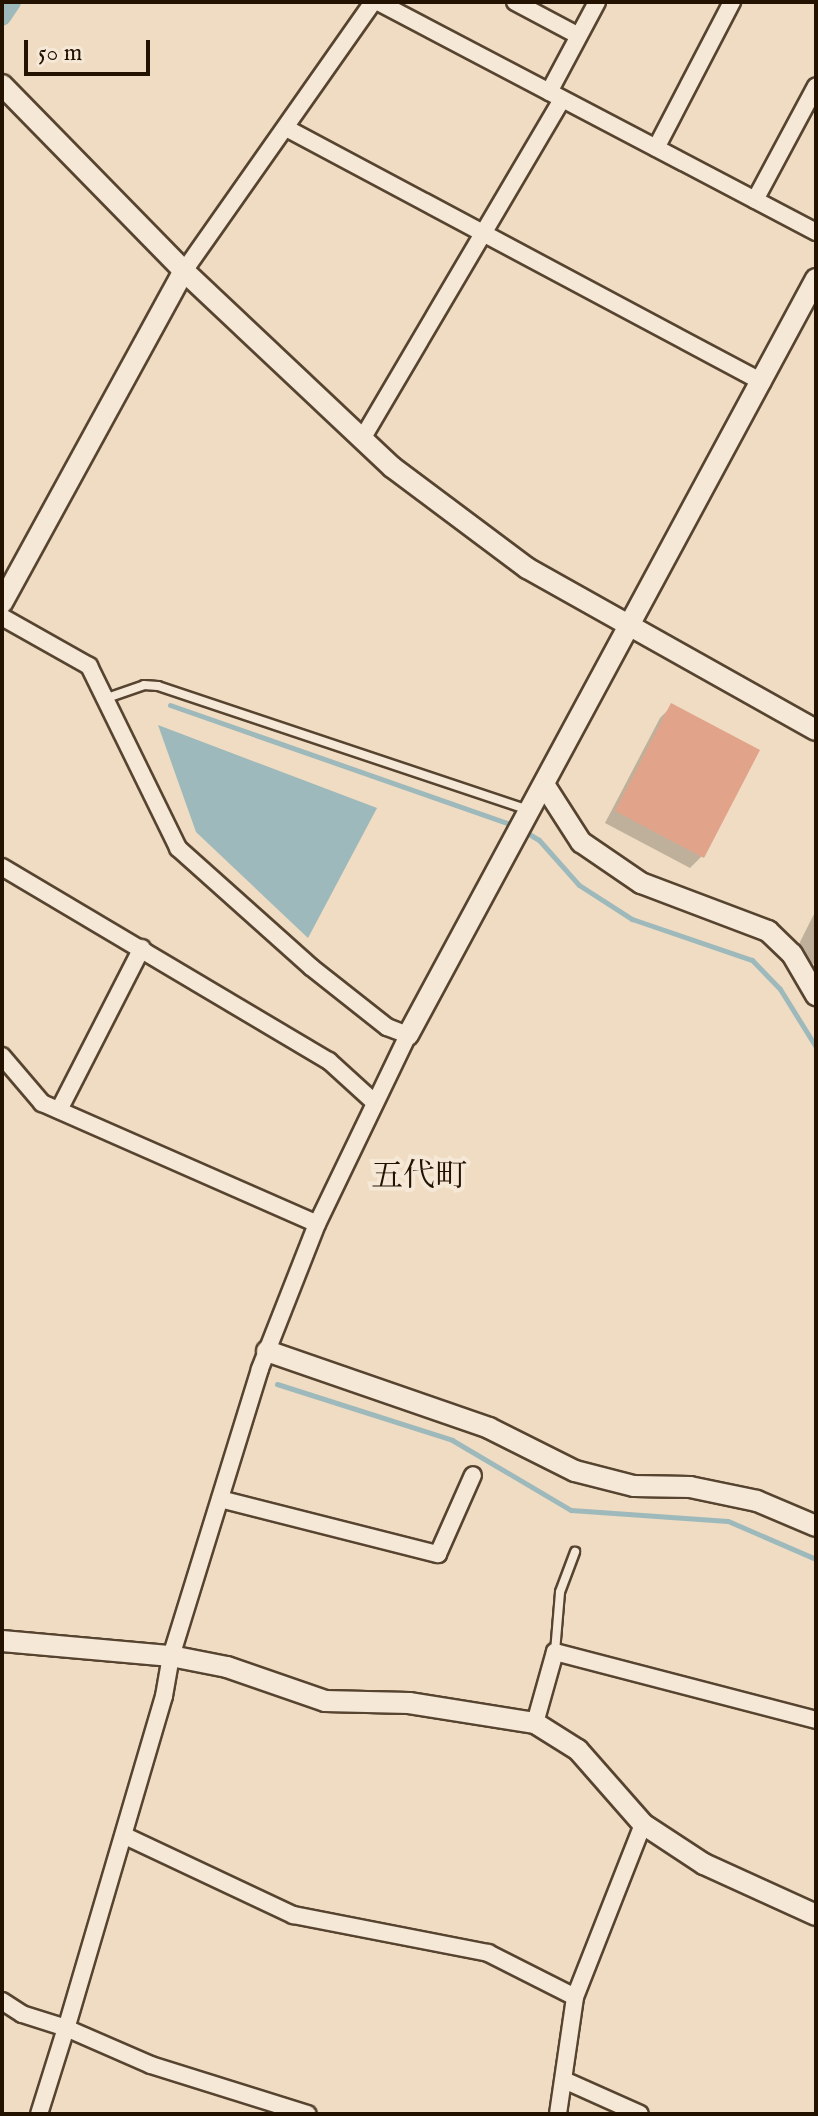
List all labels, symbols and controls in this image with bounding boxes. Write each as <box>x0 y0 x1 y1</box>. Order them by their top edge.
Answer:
scale bar <box>28 24 154 74</box>
text: 50 m <box>38 38 82 69</box>
district label: 五代町 <box>371 1159 467 1197</box>

